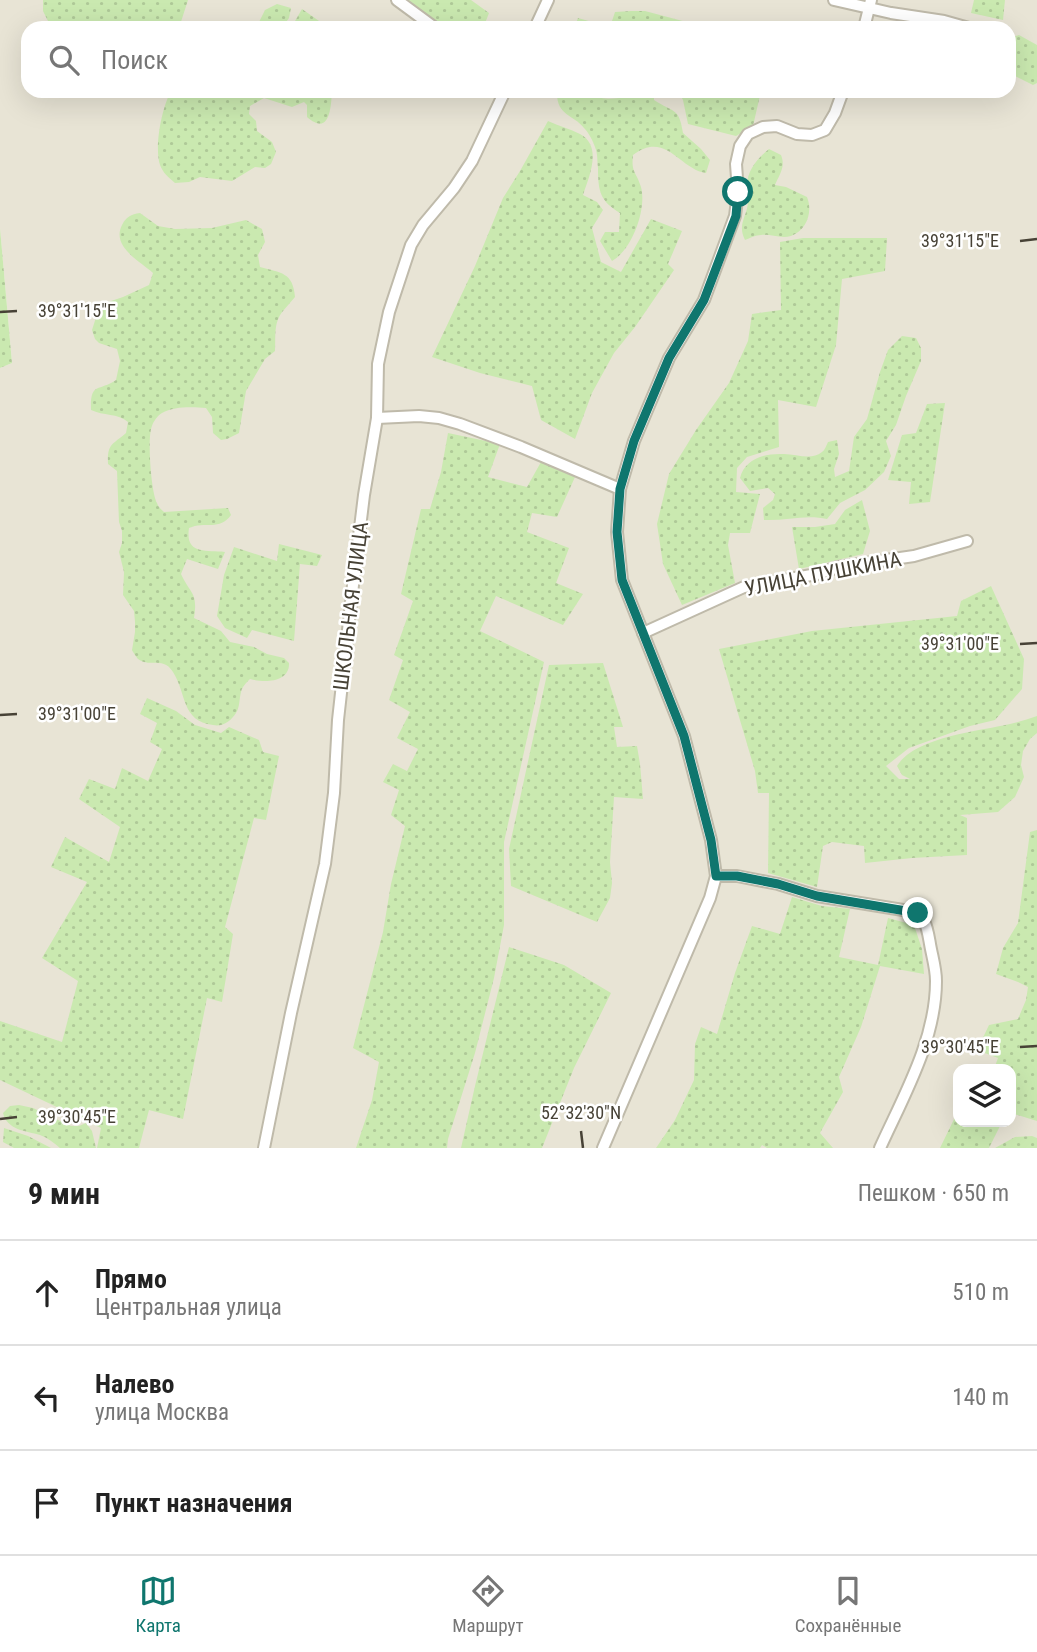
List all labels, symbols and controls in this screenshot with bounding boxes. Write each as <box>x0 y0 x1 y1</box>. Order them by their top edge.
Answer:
search box <box>21 21 1016 98</box>
icon: search <box>45 41 83 79</box>
text: Поиск <box>101 45 168 75</box>
route start <box>722 176 753 207</box>
text: 39°31'15"E <box>921 230 999 251</box>
text: 39°31'15"E <box>38 300 116 321</box>
street label: ШКОЛЬНАЯ УЛИЦА <box>329 520 373 692</box>
street label: УЛИЦА ПУШКИНА <box>743 547 903 601</box>
text: 39°31'00"E <box>921 633 999 654</box>
text: 39°31'00"E <box>38 703 116 724</box>
route end <box>902 897 933 928</box>
text: 39°30'45"E <box>921 1036 999 1057</box>
map controls <box>953 1064 1016 1127</box>
button: layers <box>953 1064 1016 1127</box>
text: 52°32'30"N <box>541 1102 621 1123</box>
text: 39°30'45"E <box>38 1106 116 1127</box>
text: 9 мин <box>28 1176 100 1211</box>
text: Пешком · 650 m <box>858 1180 1009 1207</box>
text: Прямо <box>95 1264 167 1294</box>
icon: ahead <box>28 1274 66 1312</box>
text: 510 m <box>952 1279 1009 1306</box>
text: Центральная улица <box>95 1294 282 1321</box>
text: Налево <box>95 1369 175 1399</box>
icon: left <box>28 1379 66 1417</box>
text: 140 m <box>952 1384 1009 1411</box>
text: улица Москва <box>95 1399 229 1426</box>
icon: arrive <box>28 1484 66 1522</box>
text: Пункт назначения <box>95 1488 293 1518</box>
tab: Карта <box>136 1572 181 1637</box>
tab: Маршрут <box>452 1572 524 1637</box>
tab: Сохранённые <box>795 1572 901 1637</box>

